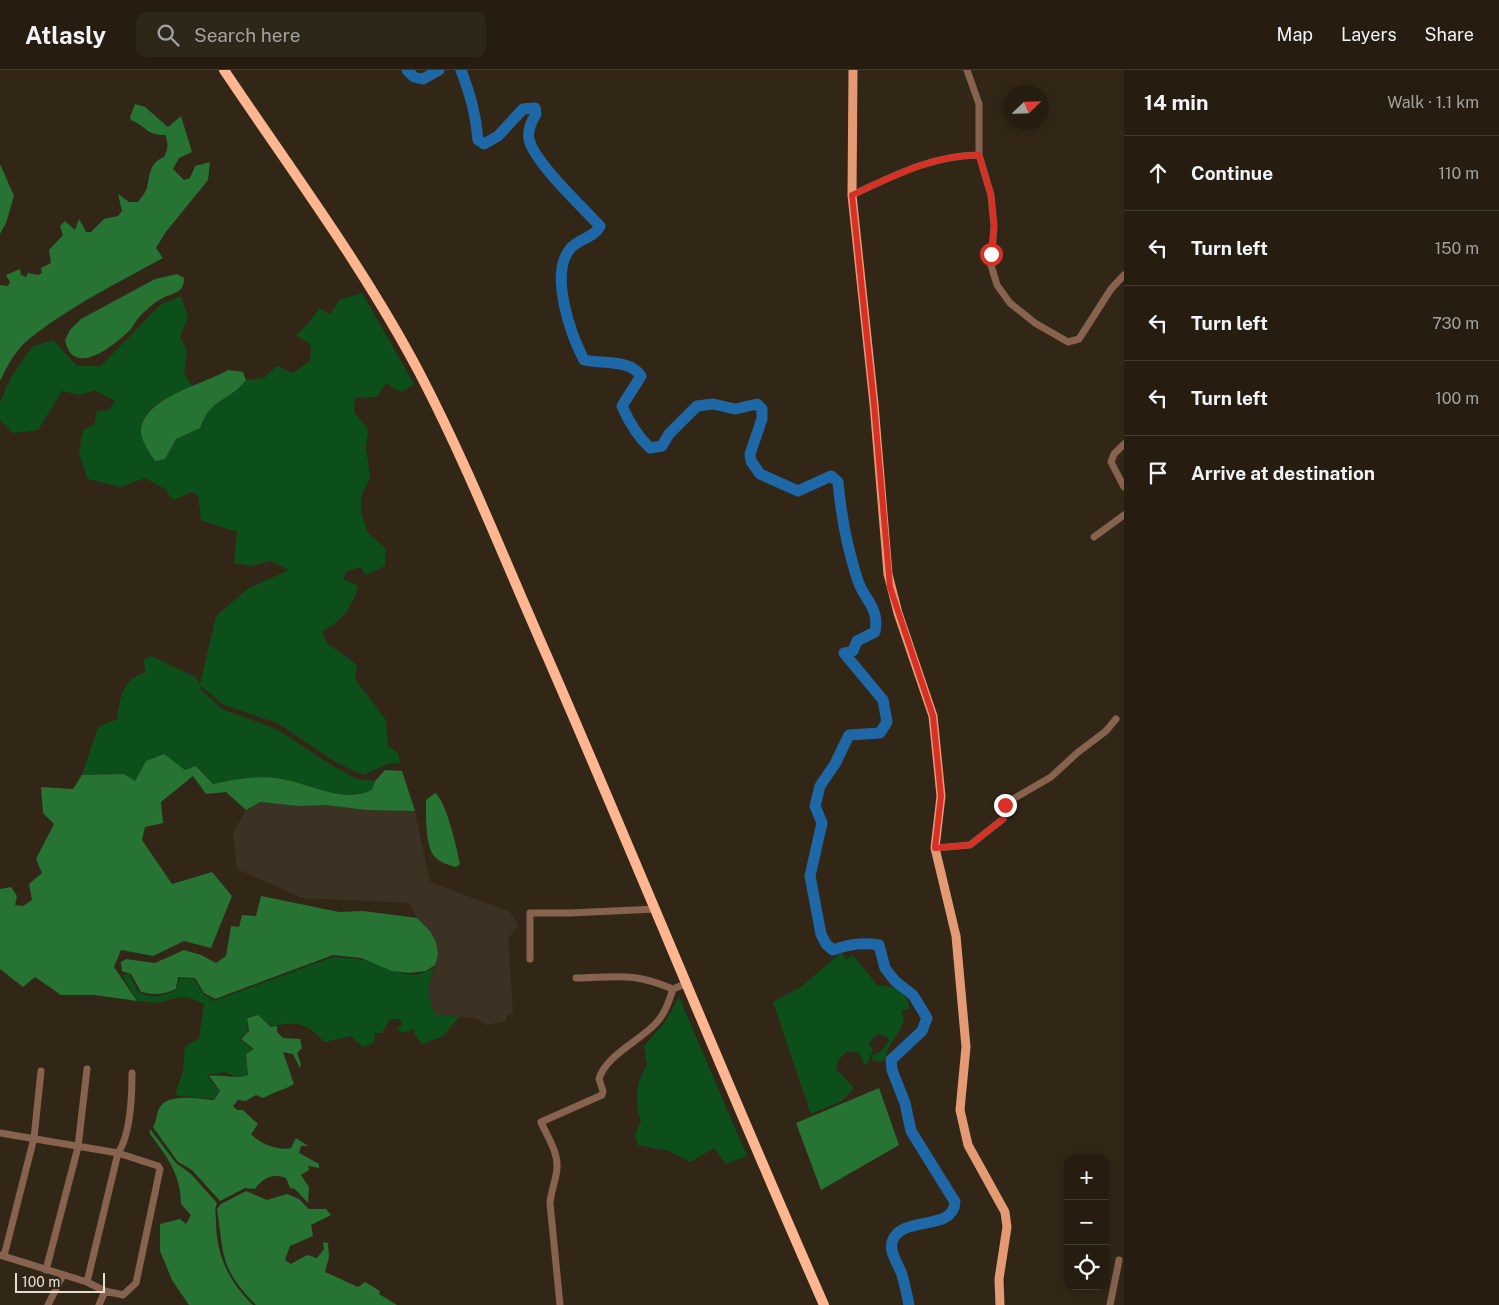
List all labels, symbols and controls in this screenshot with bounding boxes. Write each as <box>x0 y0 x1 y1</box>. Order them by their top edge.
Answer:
search box <box>136 12 486 57</box>
text: Atlasly <box>25 21 106 49</box>
icon: search <box>154 21 182 49</box>
text: Search here <box>194 24 301 46</box>
text: Map <box>1277 24 1313 45</box>
text: Layers <box>1341 24 1397 45</box>
text: Share <box>1425 24 1474 45</box>
north arrow <box>1004 85 1049 130</box>
text: 14 min <box>1144 90 1208 115</box>
text: Walk · 1.1 km <box>1387 93 1479 112</box>
icon: ahead <box>1144 159 1172 187</box>
text: Continue <box>1191 162 1273 184</box>
text: 110 m <box>1438 164 1479 183</box>
icon: left <box>1144 234 1172 262</box>
text: Turn left <box>1191 237 1268 259</box>
text: 150 m <box>1435 239 1479 258</box>
route start <box>980 243 1003 266</box>
icon: left <box>1144 309 1172 337</box>
text: Turn left <box>1191 312 1268 334</box>
text: 730 m <box>1432 314 1479 333</box>
icon: left <box>1144 384 1172 412</box>
text: Turn left <box>1191 387 1268 409</box>
text: 100 m <box>1435 389 1479 408</box>
icon: arrive <box>1144 459 1172 487</box>
text: Arrive at destination <box>1191 462 1375 484</box>
route end <box>994 794 1017 817</box>
map controls <box>1064 1155 1109 1290</box>
button: + <box>1064 1155 1109 1200</box>
button: − <box>1064 1200 1109 1245</box>
button: locate <box>1064 1245 1109 1290</box>
scale bar <box>15 1270 105 1293</box>
text: 100 m <box>22 1274 60 1290</box>

